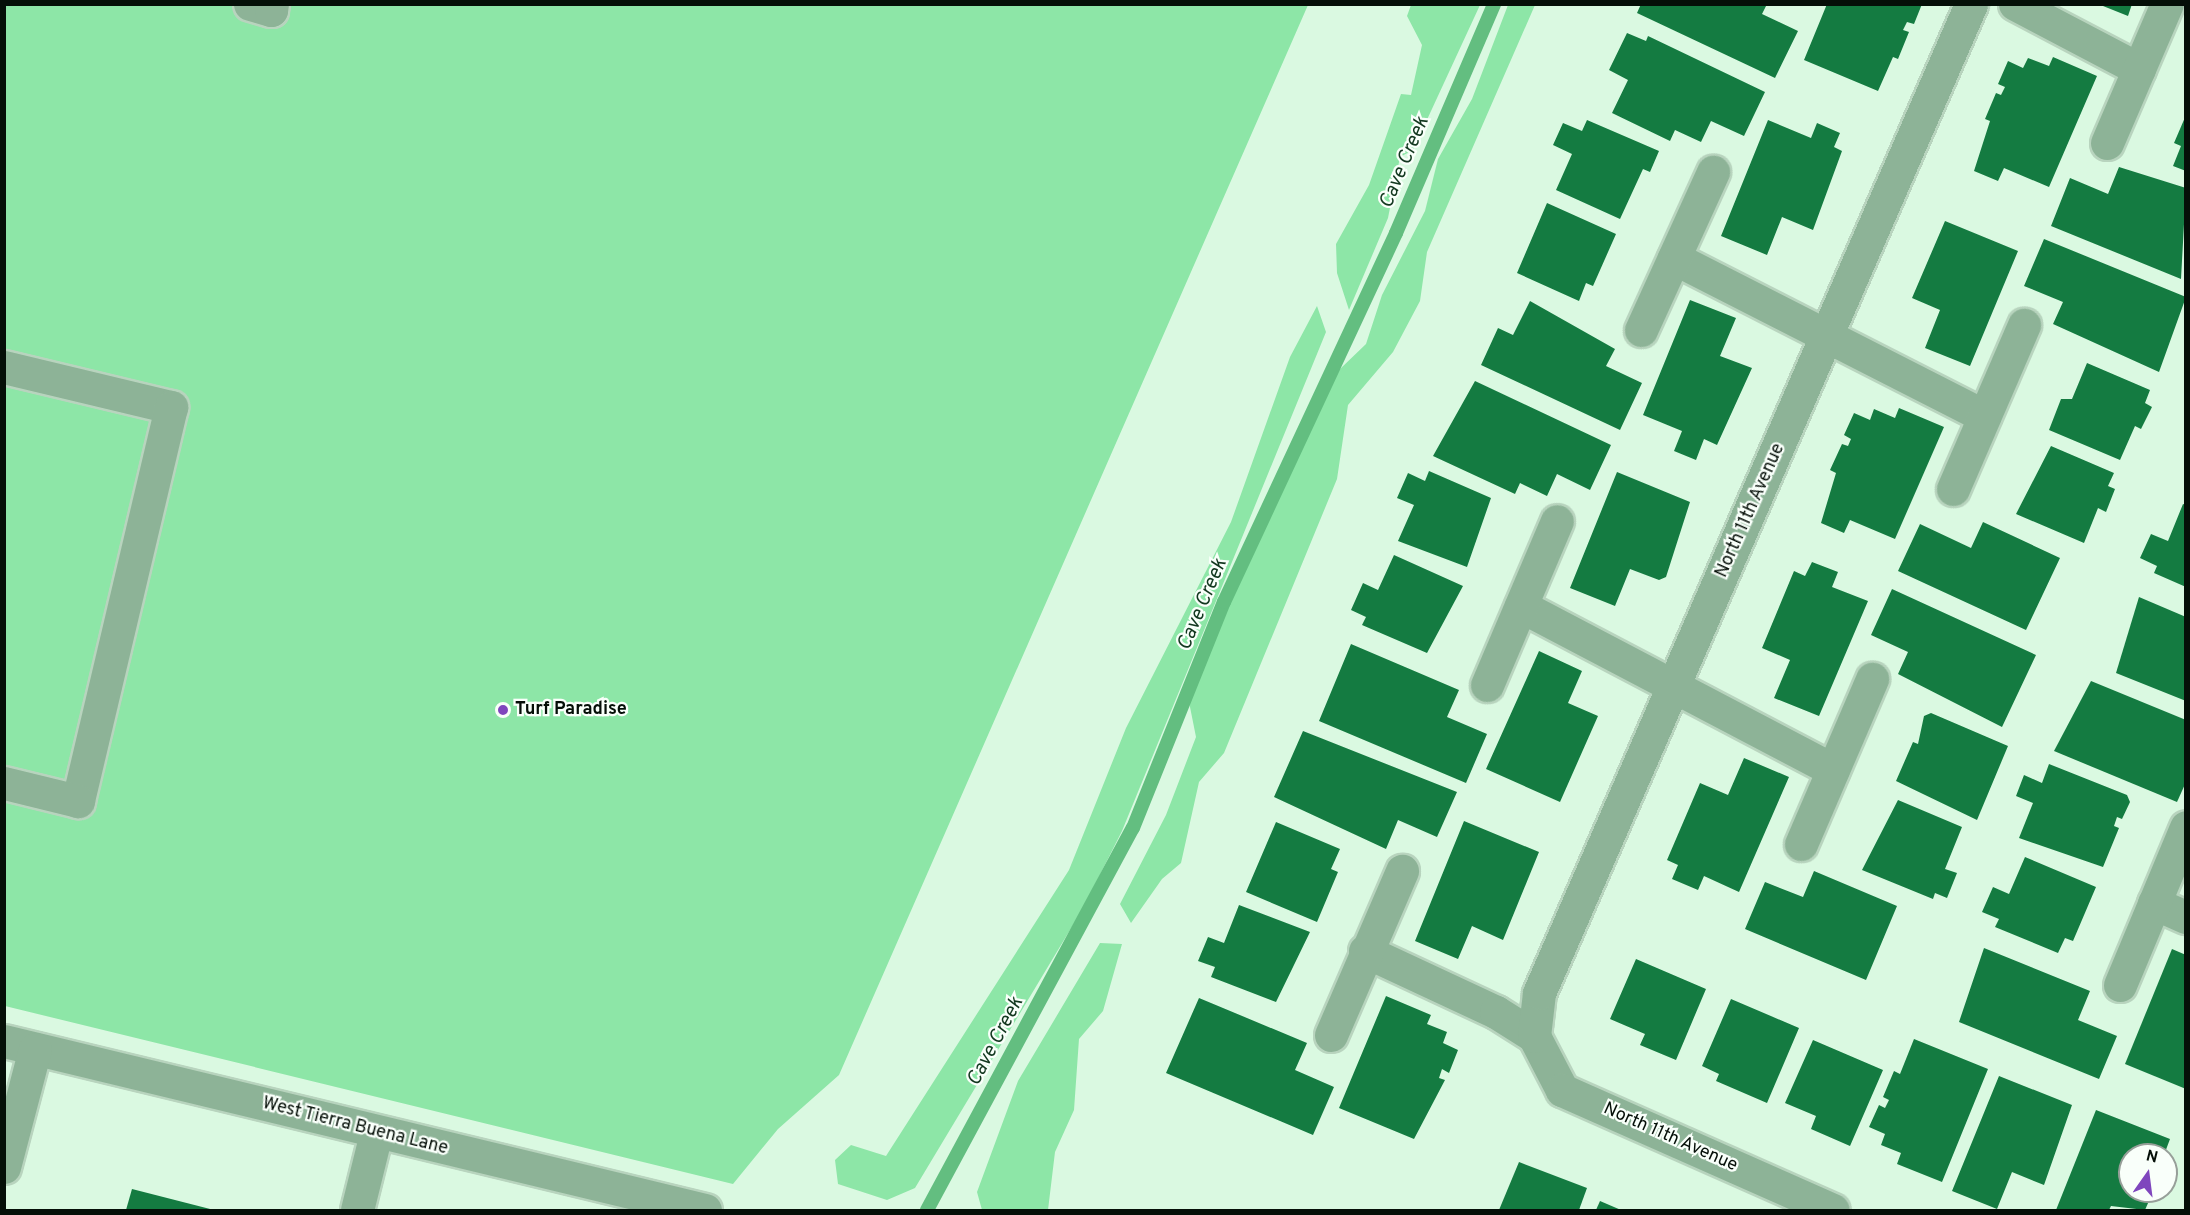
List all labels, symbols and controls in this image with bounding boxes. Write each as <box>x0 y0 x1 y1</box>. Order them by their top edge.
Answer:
water label: Cave Creek <box>1375 114 1435 212</box>
street label: North 11th Avenue <box>1712 440 1790 582</box>
water label: Cave Creek <box>1173 556 1233 654</box>
place label: Turf Paradise <box>515 699 627 721</box>
marker: Turf Paradise <box>496 703 510 717</box>
water label: Cave Creek <box>963 993 1029 1091</box>
street label: West Tierra Buena Lane <box>260 1093 450 1161</box>
street label: North 11th Avenue <box>1599 1099 1741 1177</box>
north arrow <box>2118 1143 2178 1203</box>
text: N <box>2144 1146 2160 1169</box>

